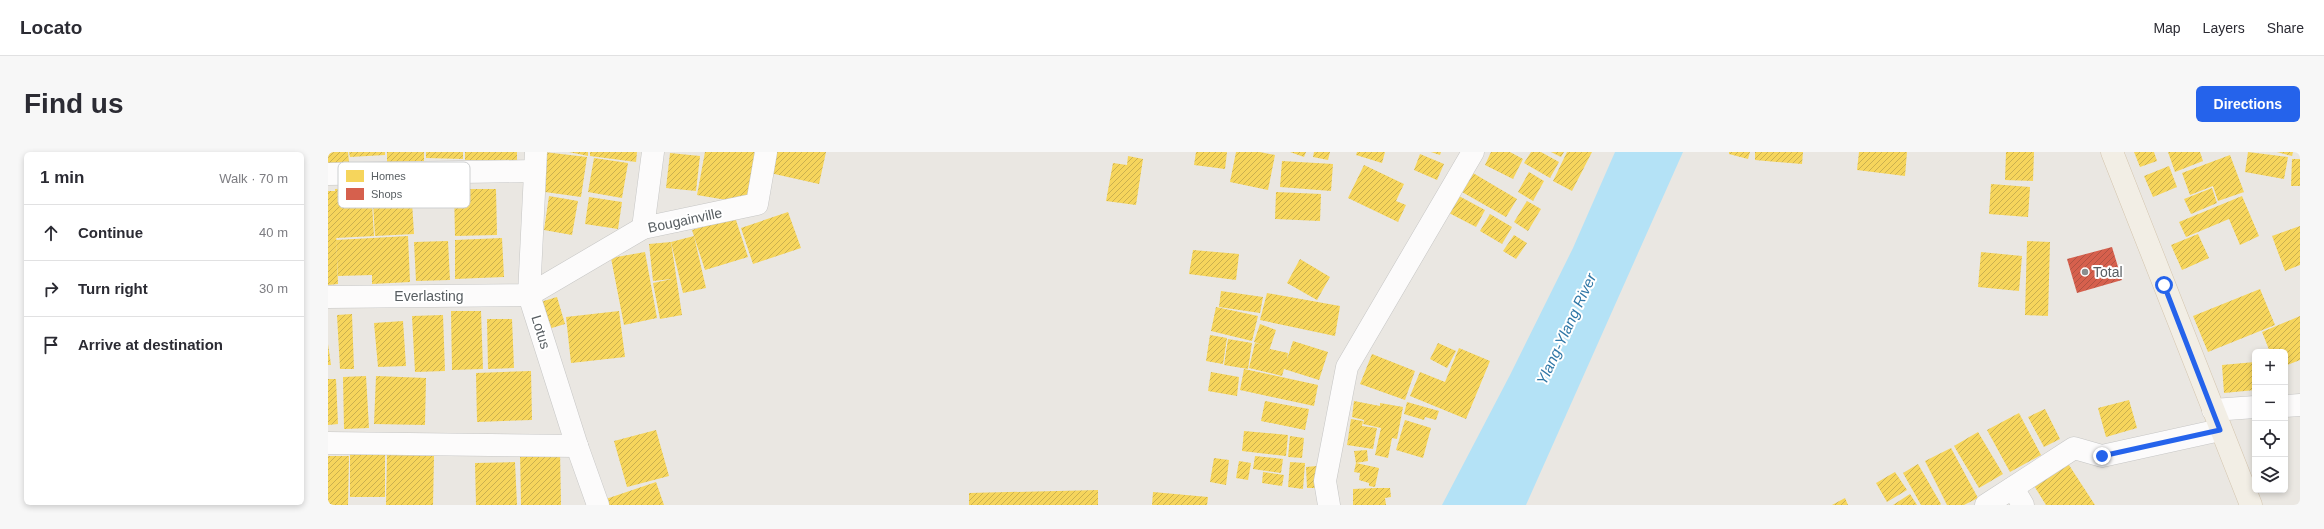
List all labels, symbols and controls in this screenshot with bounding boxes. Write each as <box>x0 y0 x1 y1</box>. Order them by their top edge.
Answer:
text: Locato <box>20 17 82 38</box>
text: Map <box>2153 20 2181 36</box>
text: Layers <box>2203 20 2245 36</box>
text: Share <box>2267 20 2304 36</box>
button: Directions <box>2196 86 2300 122</box>
text: Find us <box>24 88 124 119</box>
legend <box>338 162 470 208</box>
text: 1 min <box>40 168 84 187</box>
text: Homes <box>371 170 406 182</box>
text: Walk · 70 m <box>219 171 288 186</box>
text: Shops <box>371 188 403 200</box>
street label: Bougainville <box>646 204 724 236</box>
icon: ahead <box>40 222 62 244</box>
text: Continue <box>78 224 143 241</box>
text: 40 m <box>259 225 288 240</box>
place label: Total <box>2093 264 2123 280</box>
marker: Total <box>2080 267 2090 277</box>
water label: Ylang-Ylang River <box>1533 270 1600 387</box>
route start <box>2155 276 2173 294</box>
icon: right <box>40 278 62 300</box>
text: Turn right <box>78 280 148 297</box>
text: 30 m <box>259 281 288 296</box>
street label: Everlasting <box>394 288 464 304</box>
street label: Lotus <box>528 313 554 351</box>
icon: arrive <box>40 334 62 356</box>
text: Arrive at destination <box>78 336 223 353</box>
map controls <box>2252 349 2288 493</box>
button: + <box>2252 349 2288 385</box>
button: − <box>2252 385 2288 421</box>
button: locate <box>2252 421 2288 457</box>
route end <box>2093 447 2111 465</box>
button: layers <box>2252 457 2288 493</box>

